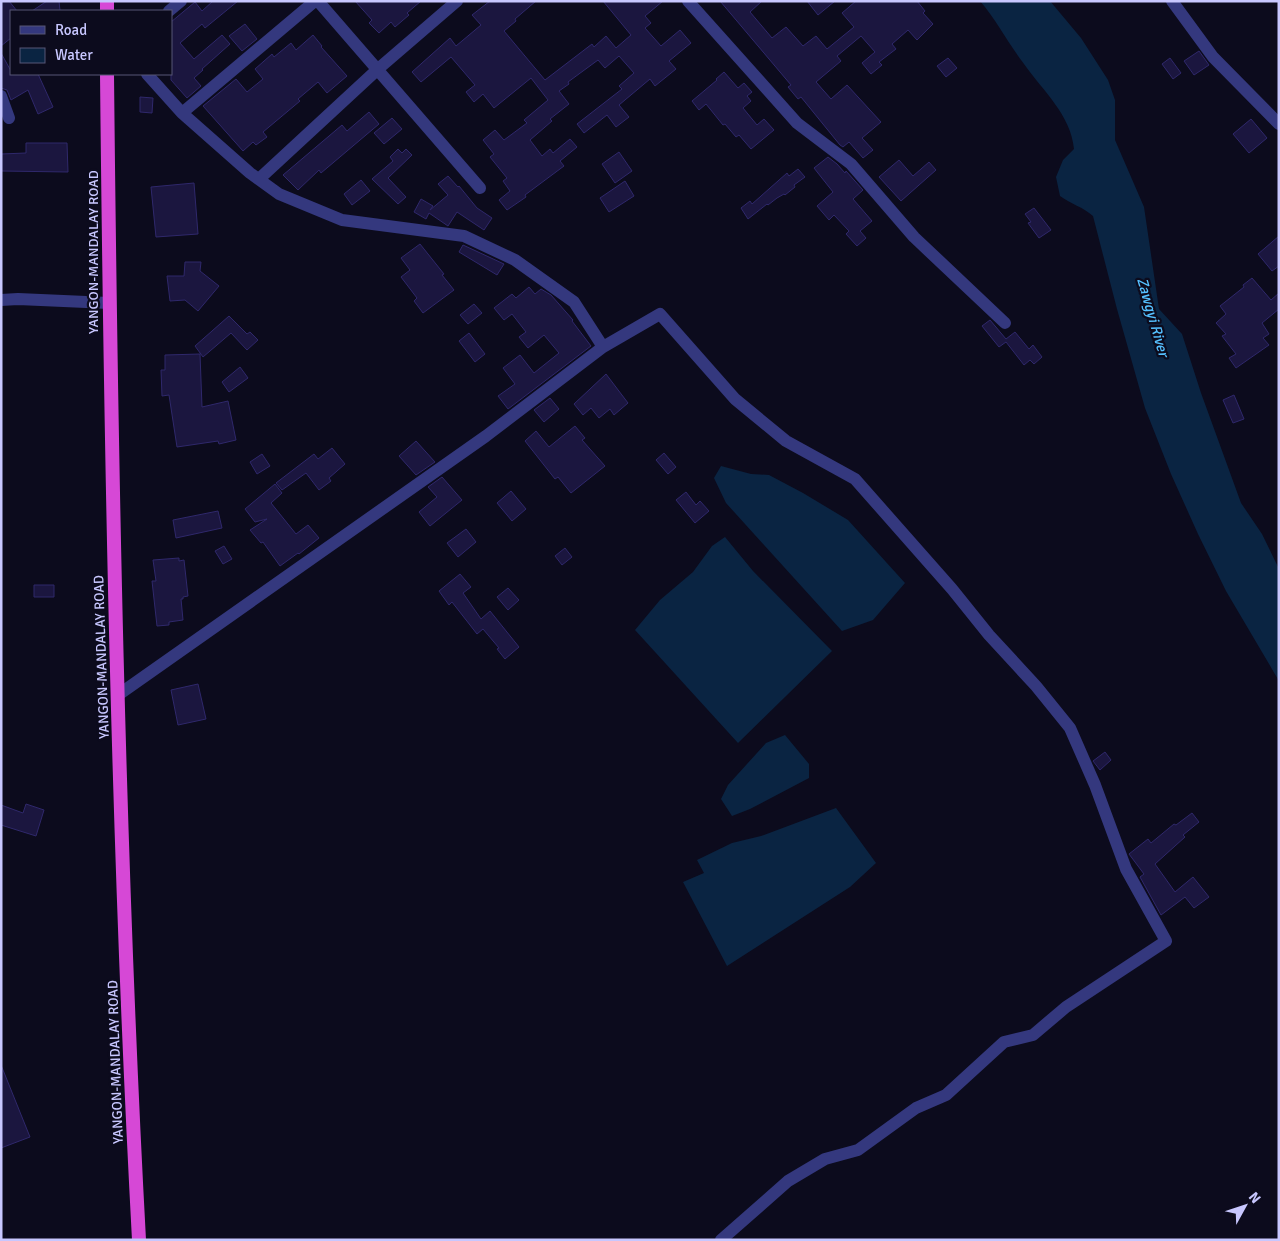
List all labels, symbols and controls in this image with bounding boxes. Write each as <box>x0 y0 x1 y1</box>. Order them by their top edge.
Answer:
legend <box>10 10 172 75</box>
text: Road <box>55 21 87 39</box>
text: Water <box>55 46 93 64</box>
street label: YANGON-MANDALAY ROAD <box>85 170 102 334</box>
water label: Zawgyi River <box>1133 275 1174 361</box>
street label: YANGON-MANDALAY ROAD <box>90 575 113 739</box>
street label: YANGON-MANDALAY ROAD <box>104 980 127 1144</box>
north arrow <box>1220 1181 1270 1231</box>
text: N <box>1245 1189 1264 1207</box>

